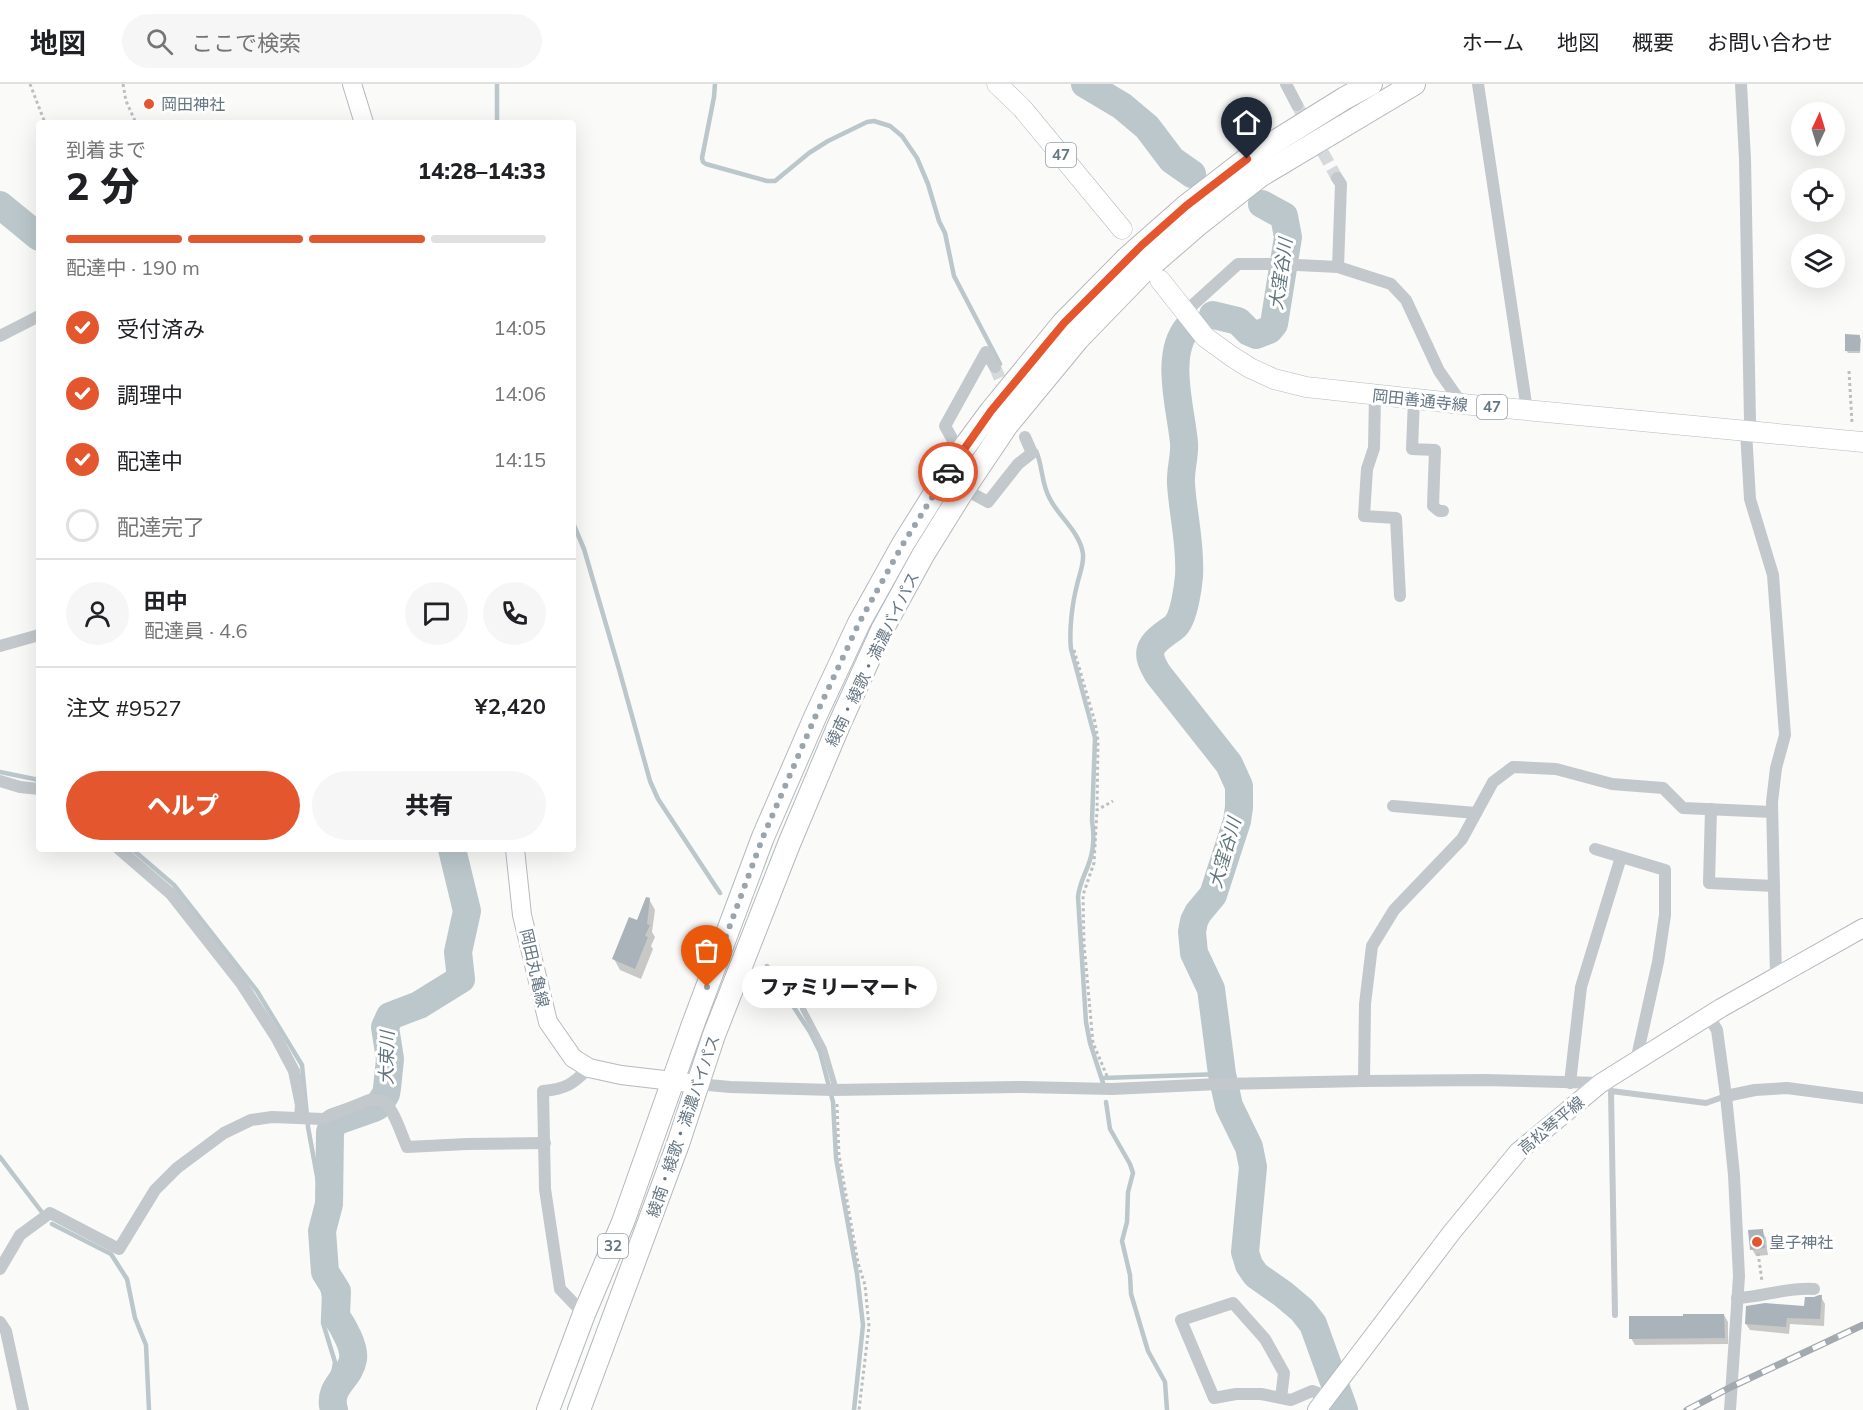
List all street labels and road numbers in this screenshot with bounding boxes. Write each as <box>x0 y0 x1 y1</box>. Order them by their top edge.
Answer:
road number: 47 <box>1046 143 1076 167</box>
street label: 岡田善通寺線 <box>1371 385 1469 415</box>
road number: 47 <box>1477 395 1507 419</box>
street label: 綾南・綾歌・満濃バイパス <box>821 568 923 750</box>
street label: 岡田丸亀線 <box>516 927 554 1009</box>
street label: 綾南・綾歌・満濃バイパス <box>642 1032 724 1220</box>
street label: 高松琴平線 <box>1514 1092 1588 1158</box>
road number: 32 <box>598 1234 628 1258</box>

